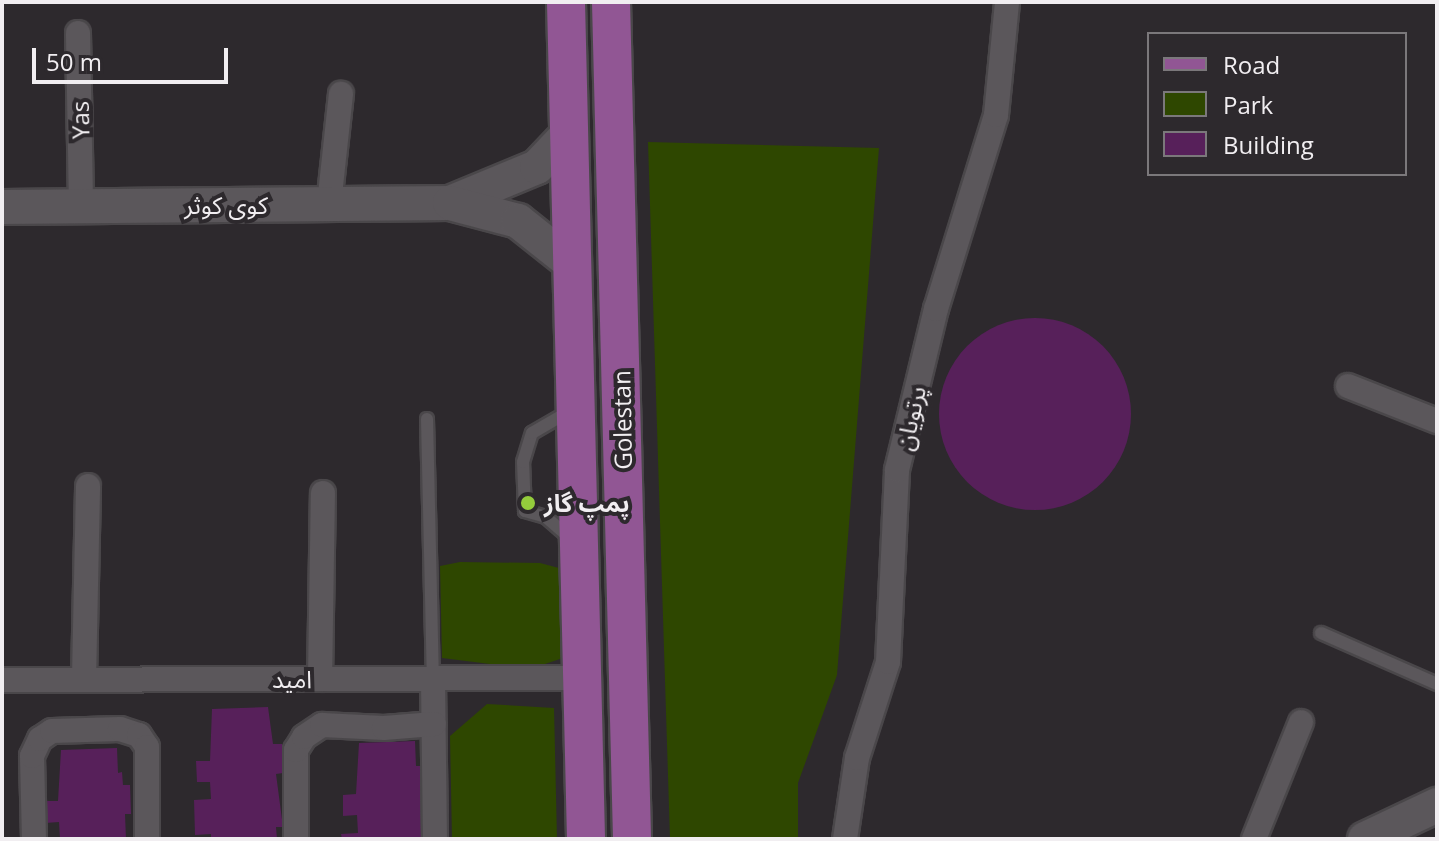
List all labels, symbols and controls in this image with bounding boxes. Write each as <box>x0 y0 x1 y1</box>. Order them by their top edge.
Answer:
scale bar <box>36 32 232 82</box>
legend <box>1147 32 1407 176</box>
text: 50 m <box>46 45 102 78</box>
text: Road <box>1223 48 1280 81</box>
text: Park <box>1223 88 1273 121</box>
street label: Yas <box>65 101 95 139</box>
text: Building <box>1223 128 1314 161</box>
street label: کوی کوثر <box>184 191 268 219</box>
street label: Golestan <box>607 370 637 470</box>
street label: پرتویان <box>889 383 931 453</box>
place label: پمپ گاز <box>544 489 630 517</box>
marker: پمپ گاز <box>519 494 537 512</box>
street label: امید <box>272 665 312 693</box>

